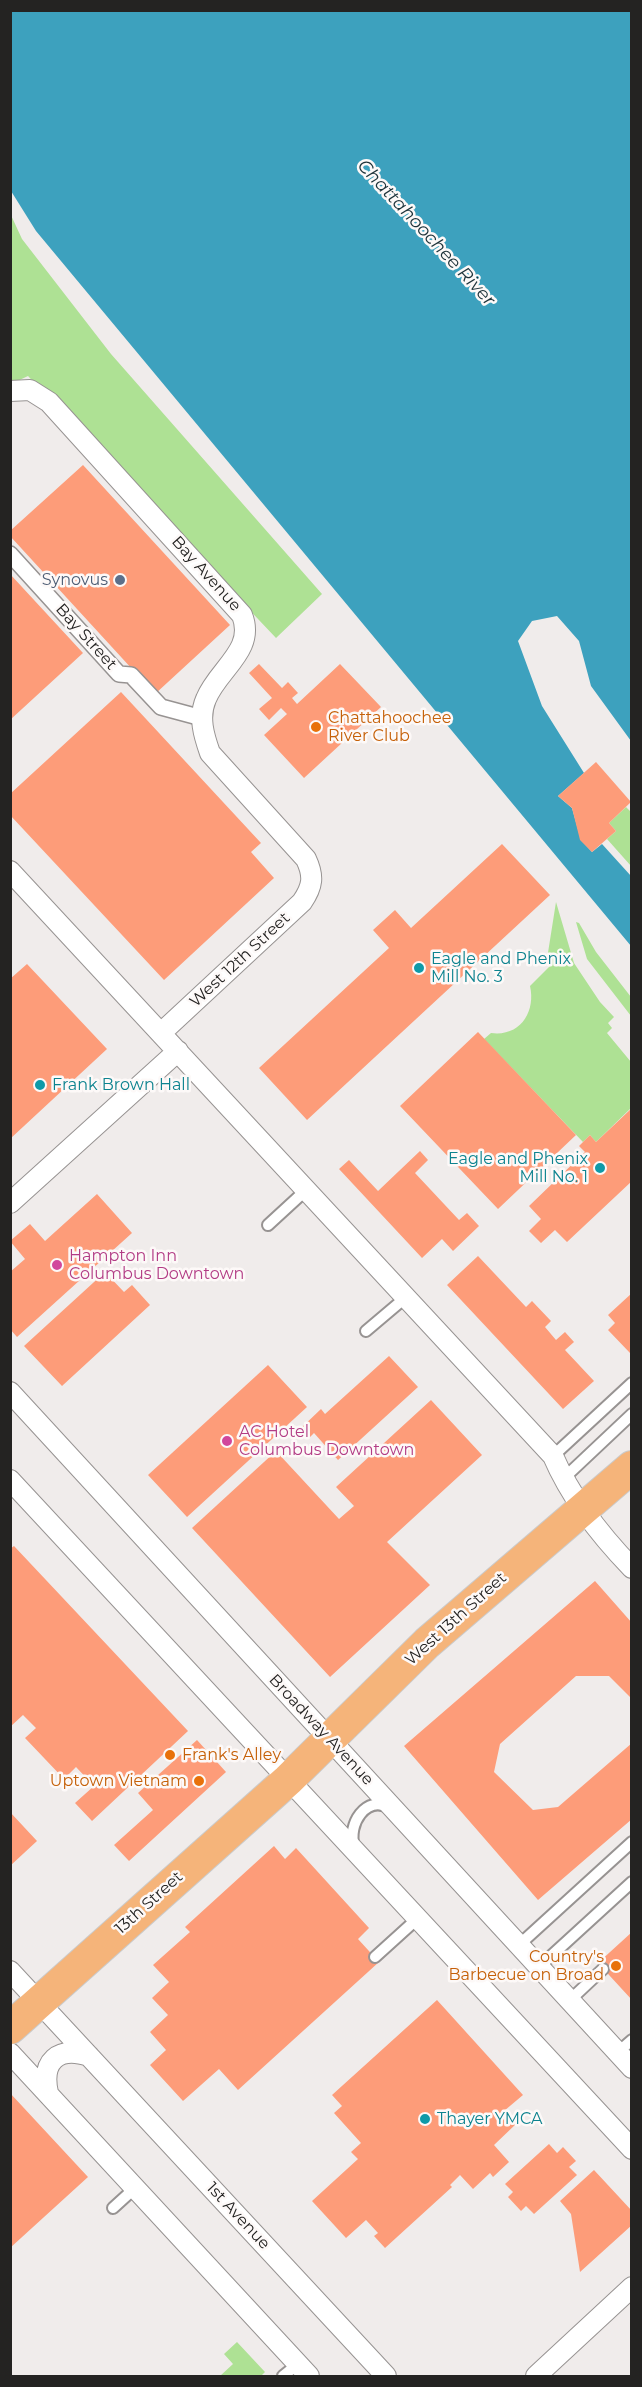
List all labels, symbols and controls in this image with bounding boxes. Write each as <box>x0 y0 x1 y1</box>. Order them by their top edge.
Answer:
water label: Chattahoochee River <box>353 155 499 311</box>
street label: Bay Avenue <box>167 532 245 616</box>
place label: Synovus <box>42 570 108 590</box>
marker: Synovus <box>113 573 127 587</box>
street label: Bay Street <box>51 600 121 674</box>
place label: Chattahoochee River Club <box>328 708 451 746</box>
marker: Chattahoochee River Club <box>309 720 323 734</box>
street label: West 12th Street <box>186 909 294 1011</box>
place label: Eagle and Phenix Mill No. 3 <box>431 949 571 987</box>
marker: Eagle and Phenix Mill No. 3 <box>412 961 426 975</box>
place label: Frank Brown Hall <box>52 1075 190 1095</box>
marker: Frank Brown Hall <box>33 1078 47 1092</box>
place label: Eagle and Phenix Mill No. 1 <box>448 1149 588 1187</box>
marker: Eagle and Phenix Mill No. 1 <box>593 1161 607 1175</box>
place label: Hampton Inn Columbus Downtown <box>69 1246 244 1284</box>
marker: Hampton Inn Columbus Downtown <box>50 1258 64 1272</box>
place label: AC Hotel Columbus Downtown <box>239 1422 414 1460</box>
marker: AC Hotel Columbus Downtown <box>220 1434 234 1448</box>
street label: West 13th Street <box>401 1568 511 1670</box>
street label: Broadway Avenue <box>265 1671 377 1789</box>
place label: Frank's Alley <box>182 1745 281 1765</box>
marker: Frank's Alley <box>163 1748 177 1762</box>
place label: Uptown Vietnam <box>50 1771 187 1791</box>
marker: Uptown Vietnam <box>192 1774 206 1788</box>
street label: 13th Street <box>111 1868 187 1938</box>
place label: Country's Barbecue on Broad <box>448 1947 604 1985</box>
marker: Country's Barbecue on Broad <box>609 1959 623 1973</box>
place label: Thayer YMCA <box>437 2109 543 2129</box>
marker: Thayer YMCA <box>418 2112 432 2126</box>
street label: 1st Avenue <box>202 2178 274 2254</box>

